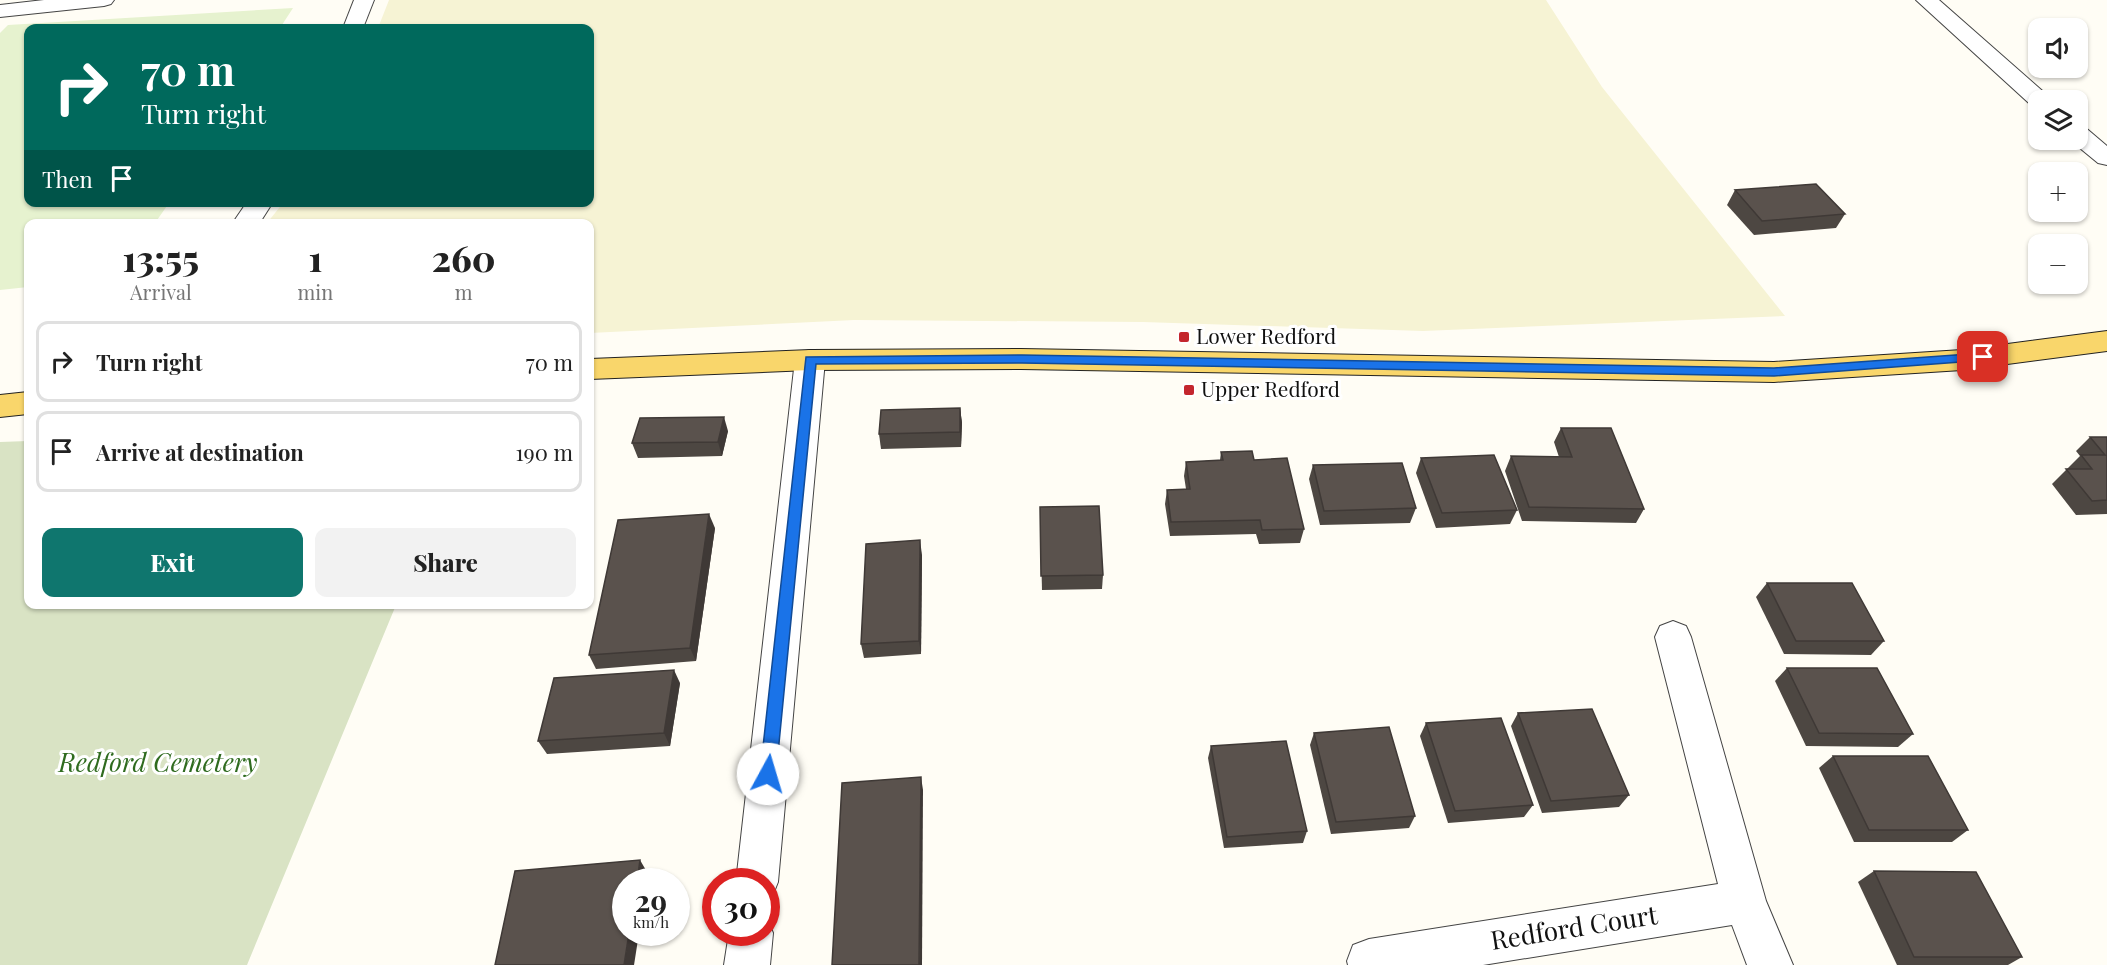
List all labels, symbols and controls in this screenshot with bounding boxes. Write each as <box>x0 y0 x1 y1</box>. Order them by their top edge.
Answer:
map controls <box>2028 18 2088 294</box>
button: sound <box>2028 18 2088 78</box>
text: 70 m <box>141 41 235 97</box>
icon: right <box>42 48 120 126</box>
button: layers <box>2028 90 2088 150</box>
text: Turn right <box>141 95 266 131</box>
icon: arrive <box>105 162 138 195</box>
button: + <box>2028 162 2088 222</box>
text: Then <box>42 164 93 194</box>
text: 13:55 <box>122 233 199 281</box>
text: 1 <box>308 233 322 281</box>
text: 260 <box>432 233 496 281</box>
button: − <box>2028 234 2088 294</box>
text: Arrival <box>130 278 192 305</box>
text: min <box>298 278 333 305</box>
text: m <box>455 278 472 305</box>
place label: Lower Redford <box>1196 321 1336 349</box>
marker: Lower Redford <box>1177 330 1191 344</box>
pin <box>1957 331 2008 382</box>
icon: arrive <box>1966 340 1999 373</box>
icon: right <box>45 345 78 378</box>
text: Turn right <box>96 347 202 377</box>
text: 70 m <box>526 347 573 377</box>
place label: Upper Redford <box>1201 374 1340 402</box>
marker: Upper Redford <box>1182 383 1196 397</box>
icon: arrive <box>45 435 78 468</box>
text: Arrive at destination <box>96 437 304 467</box>
text: 190 m <box>515 437 573 467</box>
button: Exit <box>42 528 303 597</box>
button: Share <box>315 528 576 597</box>
position arrow <box>736 742 800 806</box>
park label: Redford Cemetery <box>57 744 258 779</box>
speed limit sign: 30 <box>702 868 780 946</box>
text: 29 <box>635 880 667 920</box>
street label: Redford Court <box>1488 896 1660 957</box>
text: km/h <box>633 912 669 932</box>

